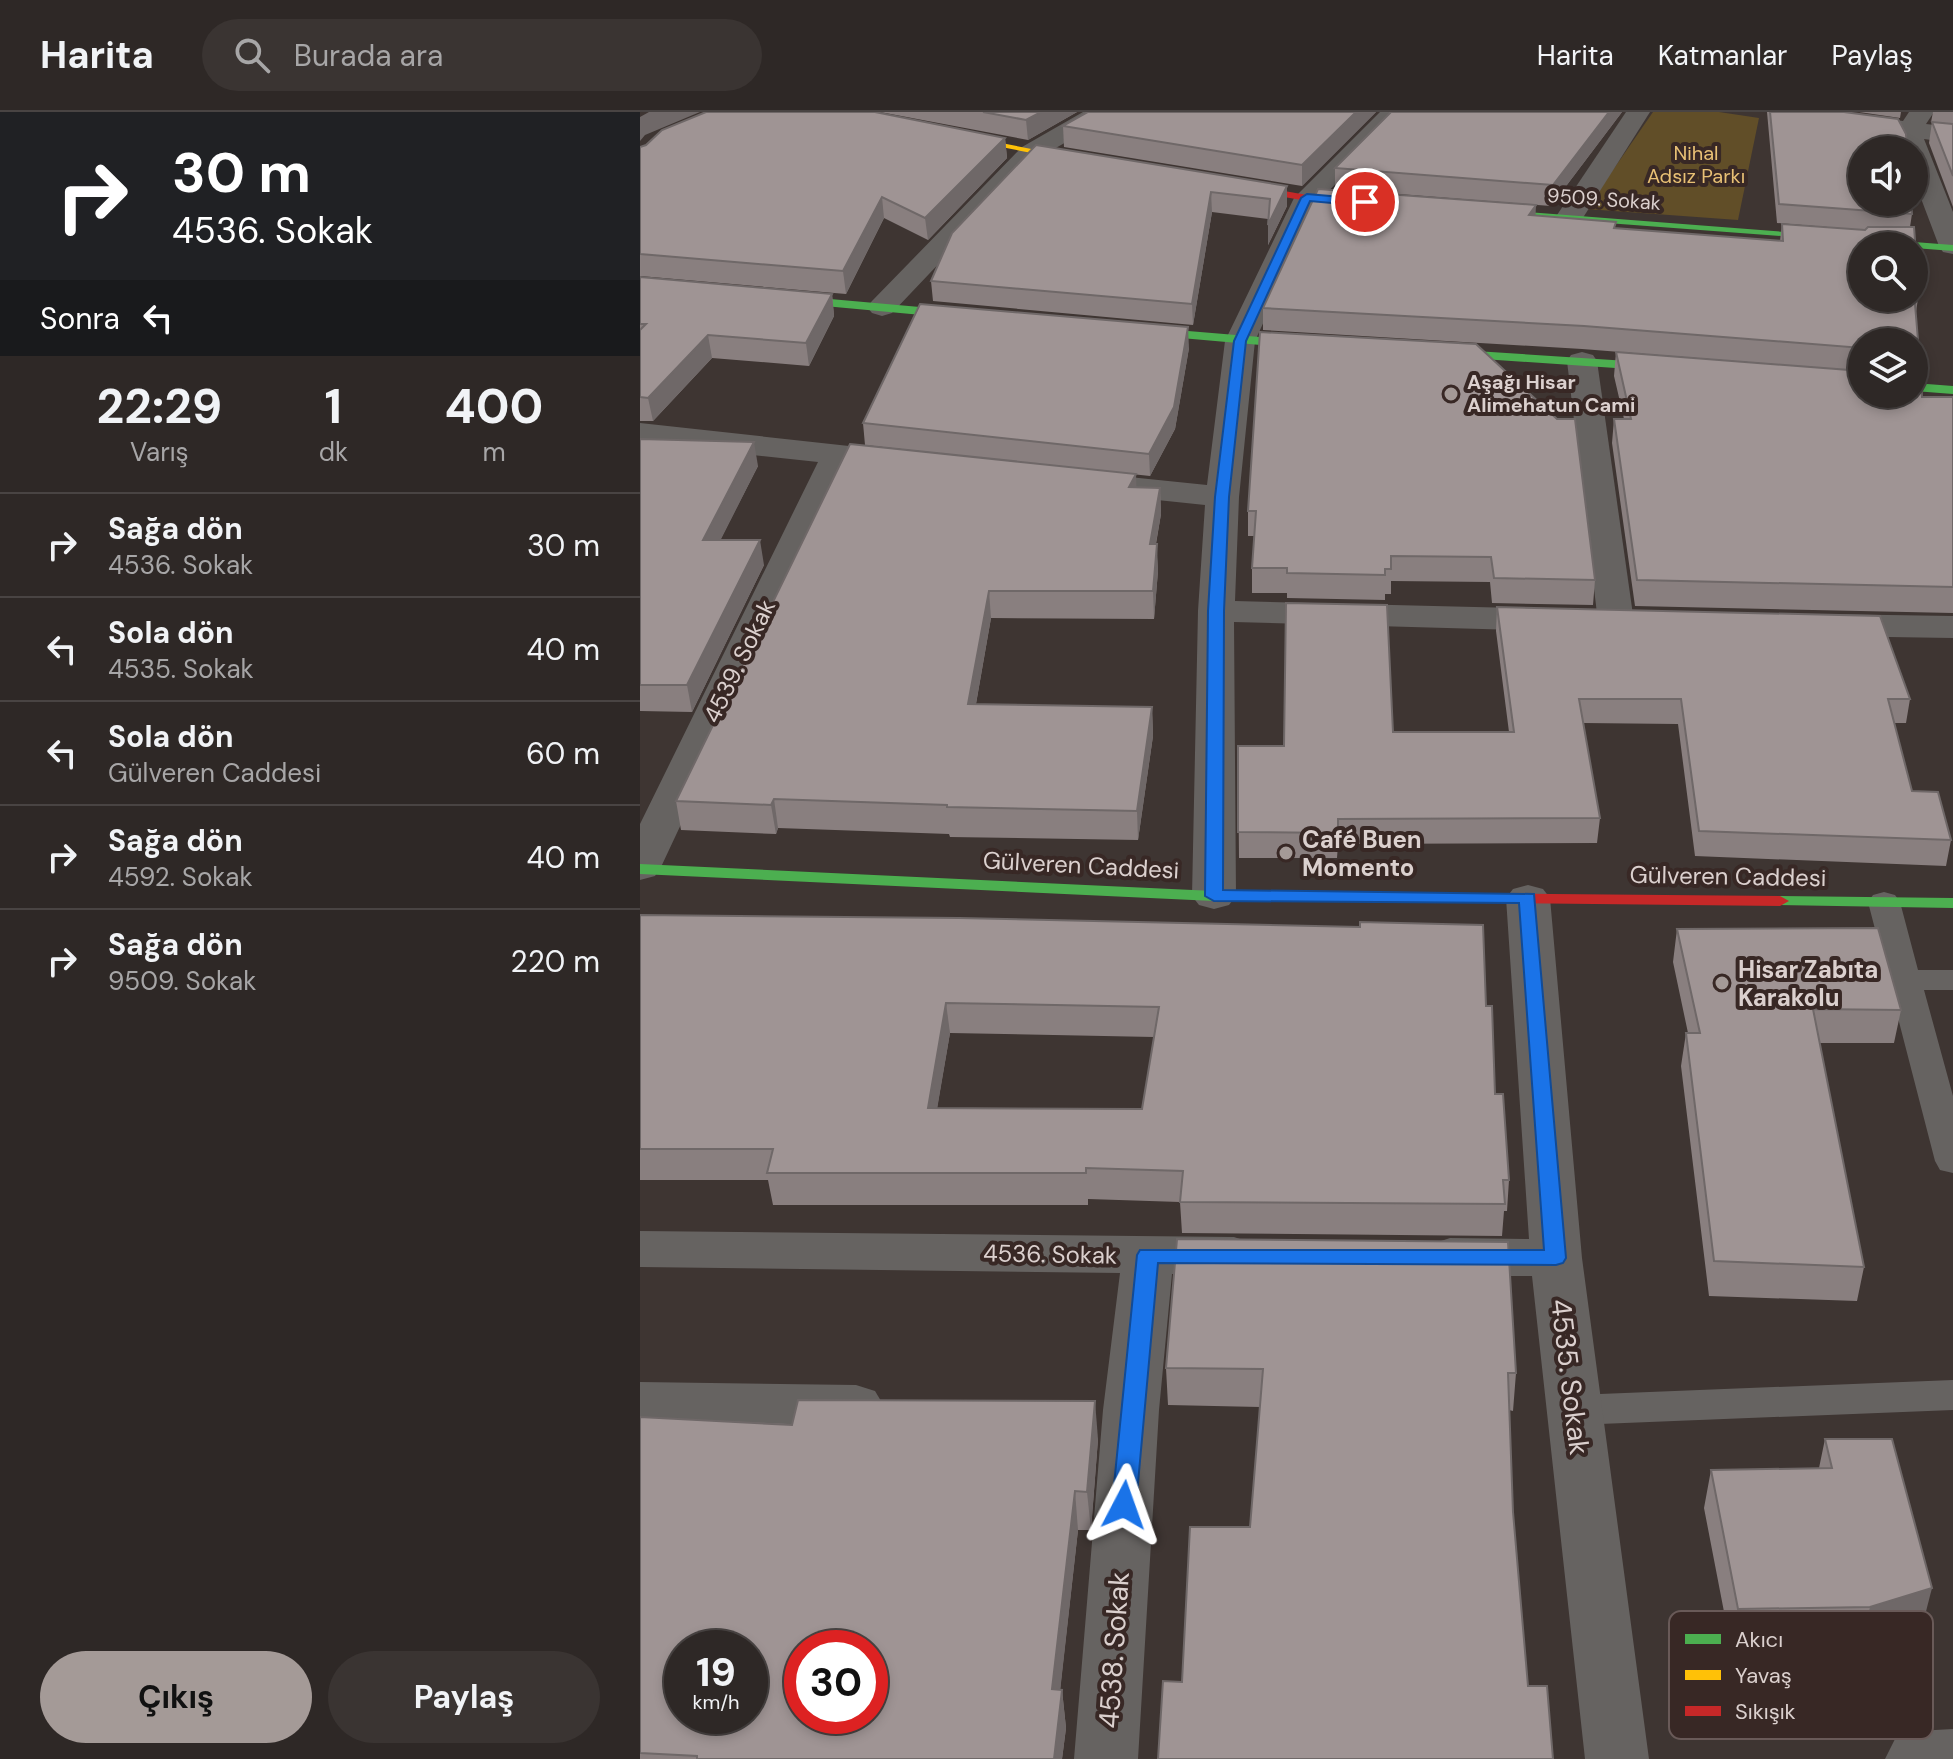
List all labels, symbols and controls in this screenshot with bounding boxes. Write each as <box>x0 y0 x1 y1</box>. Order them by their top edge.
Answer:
search box <box>202 19 762 91</box>
text: Harita <box>40 30 154 80</box>
icon: search <box>230 33 274 77</box>
text: Burada ara <box>294 36 443 75</box>
text: Harita <box>1537 37 1614 74</box>
text: Katmanlar <box>1658 37 1787 74</box>
text: Paylaş <box>1831 37 1913 74</box>
text: 30 m <box>172 136 311 209</box>
map controls <box>1848 136 1928 408</box>
button: sound <box>1848 136 1928 216</box>
park label: Nihal Adsız Parkı <box>1647 140 1745 189</box>
icon: right <box>40 144 144 248</box>
pin <box>1331 168 1399 236</box>
icon: arrive <box>1343 180 1387 224</box>
street label: 9509. Sokak <box>1546 182 1662 216</box>
text: 4536. Sokak <box>172 207 373 254</box>
button: search <box>1848 232 1928 312</box>
icon: left <box>136 296 180 340</box>
text: Sonra <box>40 299 120 338</box>
button: layers <box>1848 328 1928 408</box>
place label: Aşağı Hisar Alimehatun Cami <box>1467 369 1635 418</box>
text: 22:29 <box>97 375 222 438</box>
text: 1 <box>325 375 342 438</box>
text: 400 <box>445 375 543 438</box>
marker: Aşağı Hisar Alimehatun Cami <box>1442 385 1460 403</box>
text: Varış <box>130 435 189 469</box>
text: dk <box>319 435 348 469</box>
text: m <box>482 435 506 469</box>
text: Sağa dön <box>108 509 243 548</box>
icon: right <box>40 523 84 567</box>
text: 30 m <box>527 526 600 565</box>
text: 4536. Sokak <box>108 548 253 582</box>
street label: 4539. Sokak <box>696 594 782 728</box>
text: Sola dön <box>108 613 234 652</box>
icon: left <box>40 627 84 671</box>
text: 40 m <box>527 630 600 669</box>
text: 4535. Sokak <box>108 652 254 686</box>
text: Sola dön <box>108 717 234 756</box>
icon: left <box>40 731 84 775</box>
text: 60 m <box>526 734 600 773</box>
text: Gülveren Caddesi <box>108 756 321 790</box>
text: Sağa dön <box>108 821 243 860</box>
place label: Café Buen Momento <box>1302 824 1422 883</box>
icon: right <box>40 835 84 879</box>
text: 40 m <box>527 838 600 877</box>
street label: Gülveren Caddesi <box>982 844 1180 886</box>
marker: Café Buen Momento <box>1277 844 1295 862</box>
street label: Gülveren Caddesi <box>1629 859 1827 893</box>
text: 4592. Sokak <box>108 860 253 894</box>
text: Sağa dön <box>108 925 243 964</box>
icon: right <box>40 939 84 983</box>
text: 220 m <box>511 942 600 981</box>
place label: Hisar Zabıta Karakolu <box>1738 954 1878 1013</box>
text: 9509. Sokak <box>108 964 256 998</box>
marker: Hisar Zabıta Karakolu <box>1713 974 1731 992</box>
street label: 4536. Sokak <box>983 1237 1117 1271</box>
street label: 4535. Sokak <box>1542 1297 1598 1457</box>
position arrow <box>1082 1463 1166 1547</box>
street label: 4538. Sokak <box>1090 1570 1138 1730</box>
legend <box>1669 1611 1933 1739</box>
text: Akıcı <box>1735 1625 1783 1654</box>
speed limit sign: 30 <box>784 1630 888 1734</box>
text: 19 <box>696 1646 736 1698</box>
button: Çıkış <box>40 1651 312 1743</box>
button: Paylaş <box>328 1651 600 1743</box>
text: Yavaş <box>1735 1661 1792 1690</box>
text: km/h <box>692 1689 740 1715</box>
text: Sıkışık <box>1735 1697 1796 1726</box>

